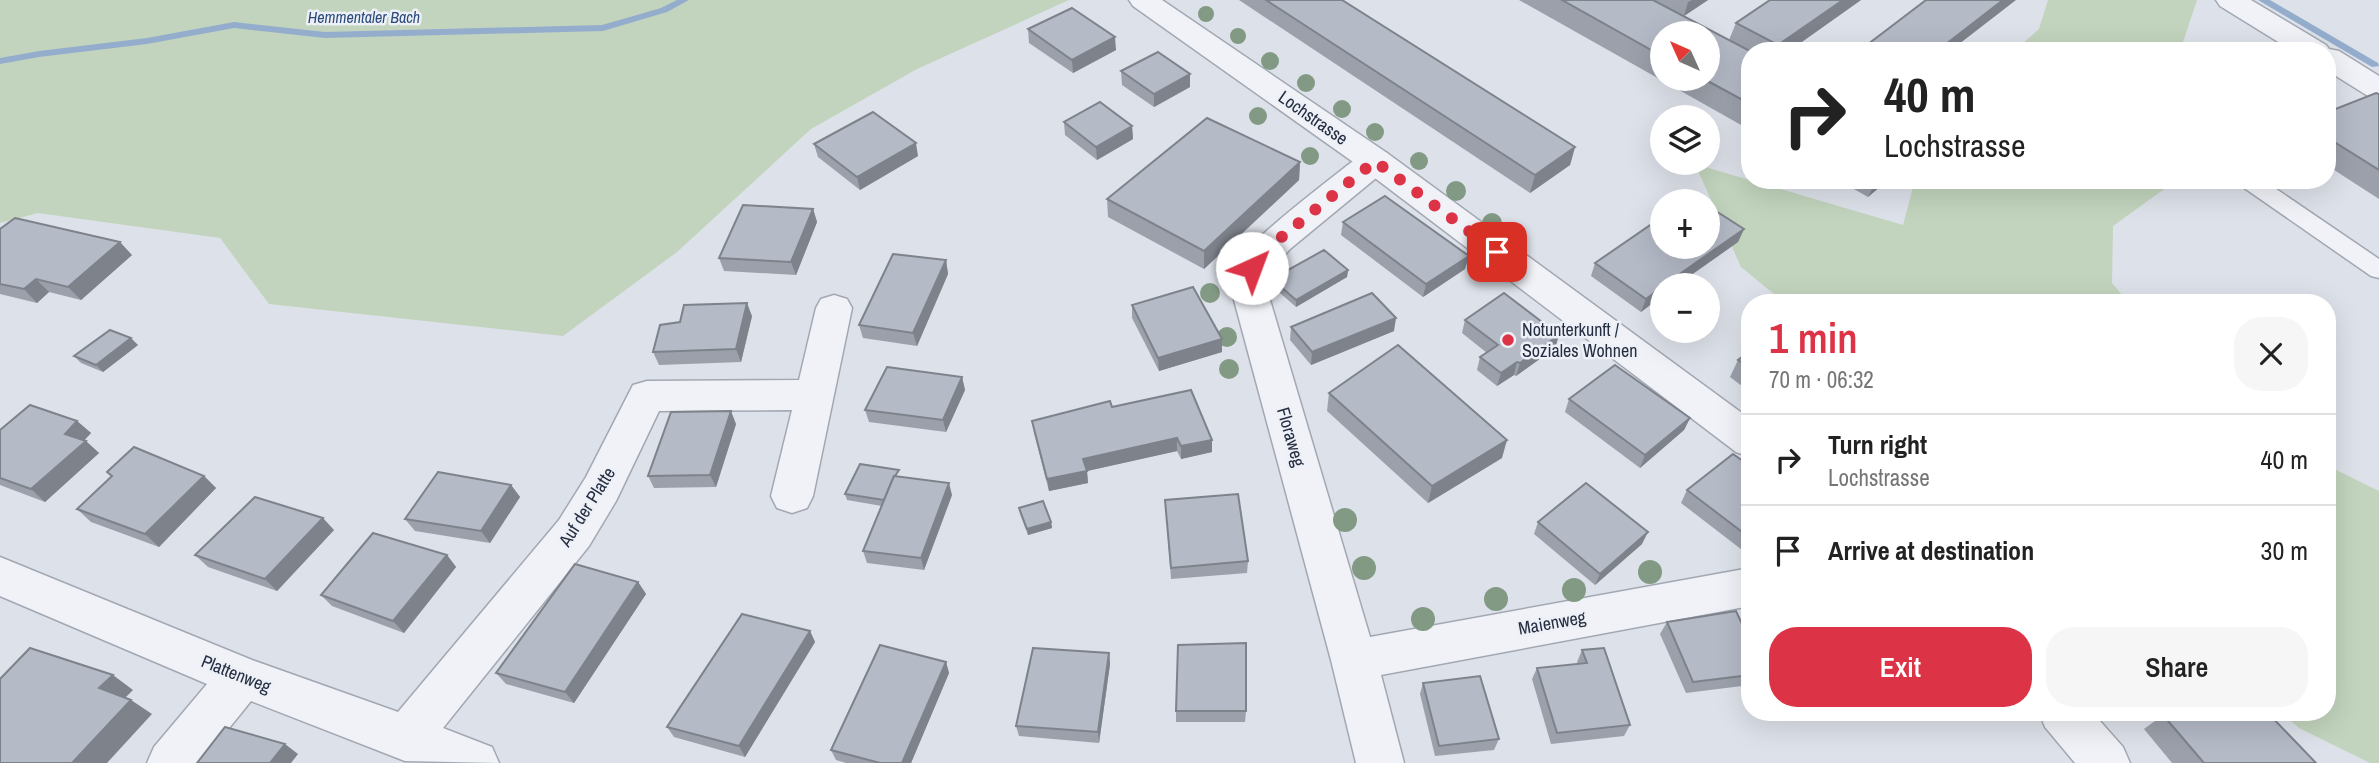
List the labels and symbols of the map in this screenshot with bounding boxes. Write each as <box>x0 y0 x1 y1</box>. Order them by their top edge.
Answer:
water label: Hemmentaler Bach <box>308 6 420 28</box>
north arrow <box>1650 21 1720 91</box>
street label: Lochstrasse <box>1274 85 1353 151</box>
pin <box>1467 222 1527 282</box>
position arrow <box>1215 231 1289 305</box>
place label: Notunterkunft / Soziales Wohnen <box>1522 317 1637 363</box>
marker: Notunterkunft / Soziales Wohnen <box>1500 332 1516 348</box>
street label: Floraweg <box>1271 404 1312 470</box>
street label: Auf der Platte <box>552 462 621 552</box>
street label: Maienweg <box>1516 604 1588 641</box>
street label: Plattenweg <box>198 648 275 699</box>

